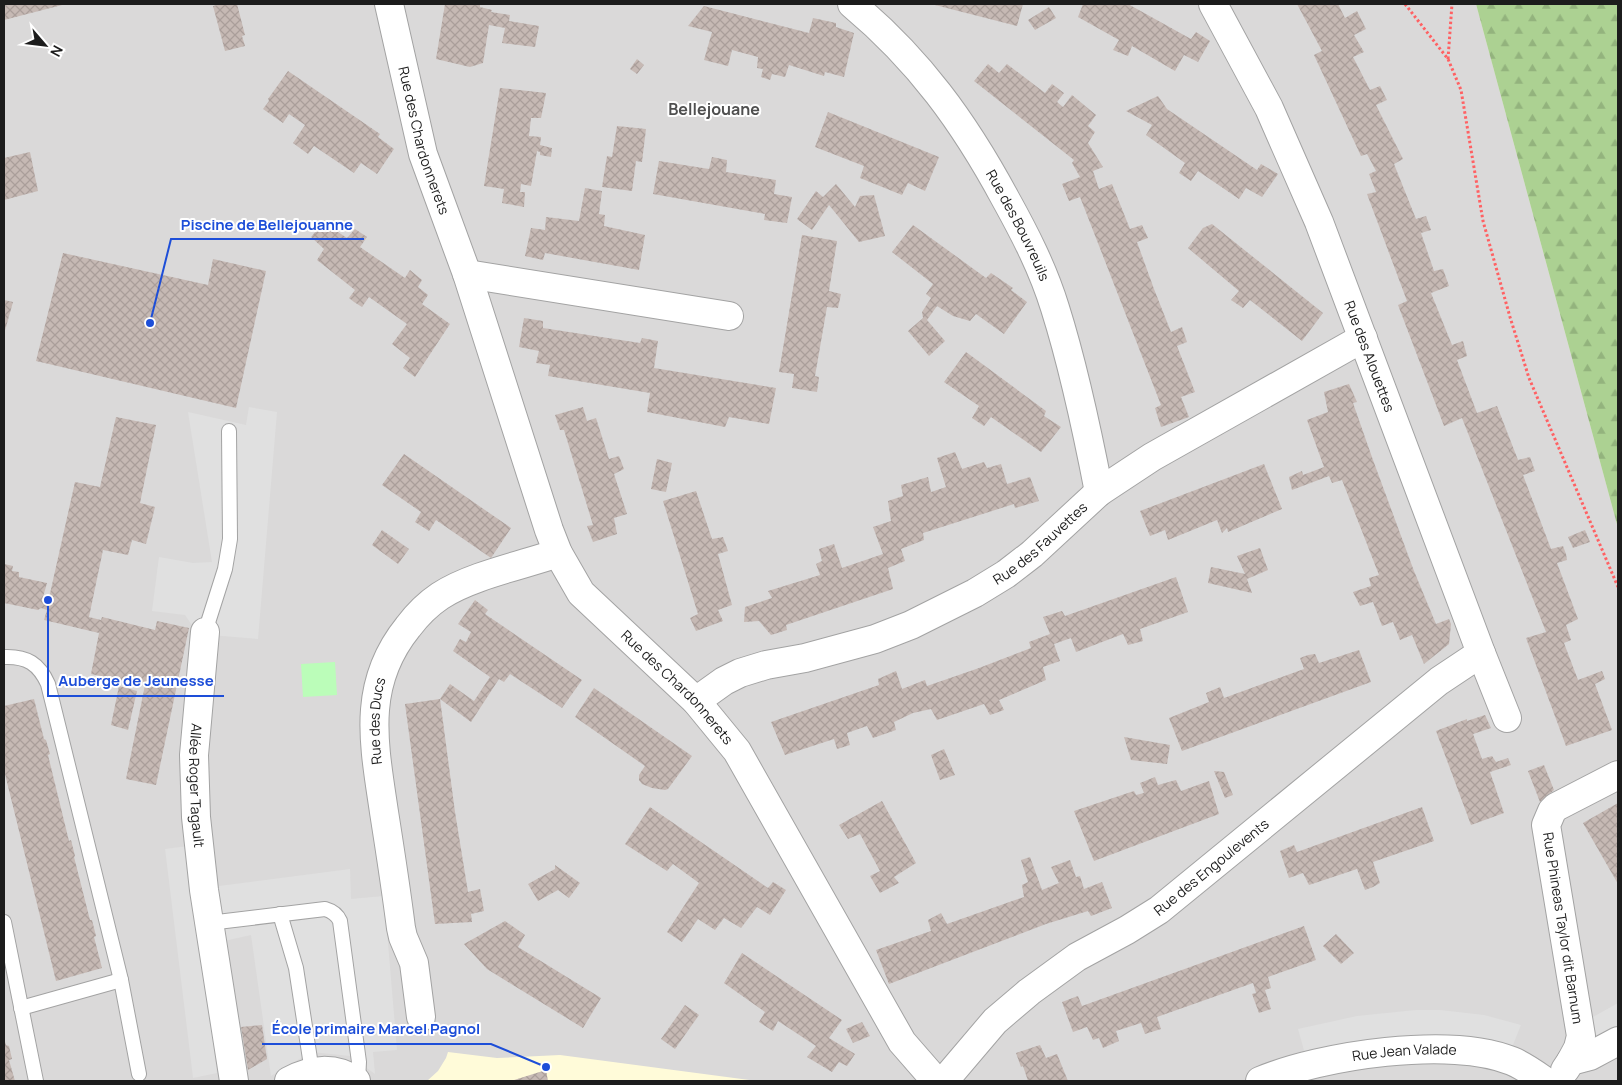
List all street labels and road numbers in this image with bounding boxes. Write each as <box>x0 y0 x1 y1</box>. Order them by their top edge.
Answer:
street label: Rue des Chardonnerets <box>394 65 454 217</box>
street label: Rue des Bouvreuils <box>982 166 1055 284</box>
street label: Rue des Alouettes <box>1340 298 1400 414</box>
street label: Rue des Fauvettes <box>989 498 1091 589</box>
street label: Rue des Chardonnerets <box>617 625 738 748</box>
street label: Rue des Ducs <box>364 675 389 766</box>
street label: Allée Roger Tagault <box>185 723 209 849</box>
street label: Rue des Engoulevents <box>1150 814 1273 920</box>
street label: Rue Phineas Taylor dit Barnum <box>1539 831 1588 1025</box>
street label: Rue Jean Valade <box>1351 1039 1457 1065</box>

